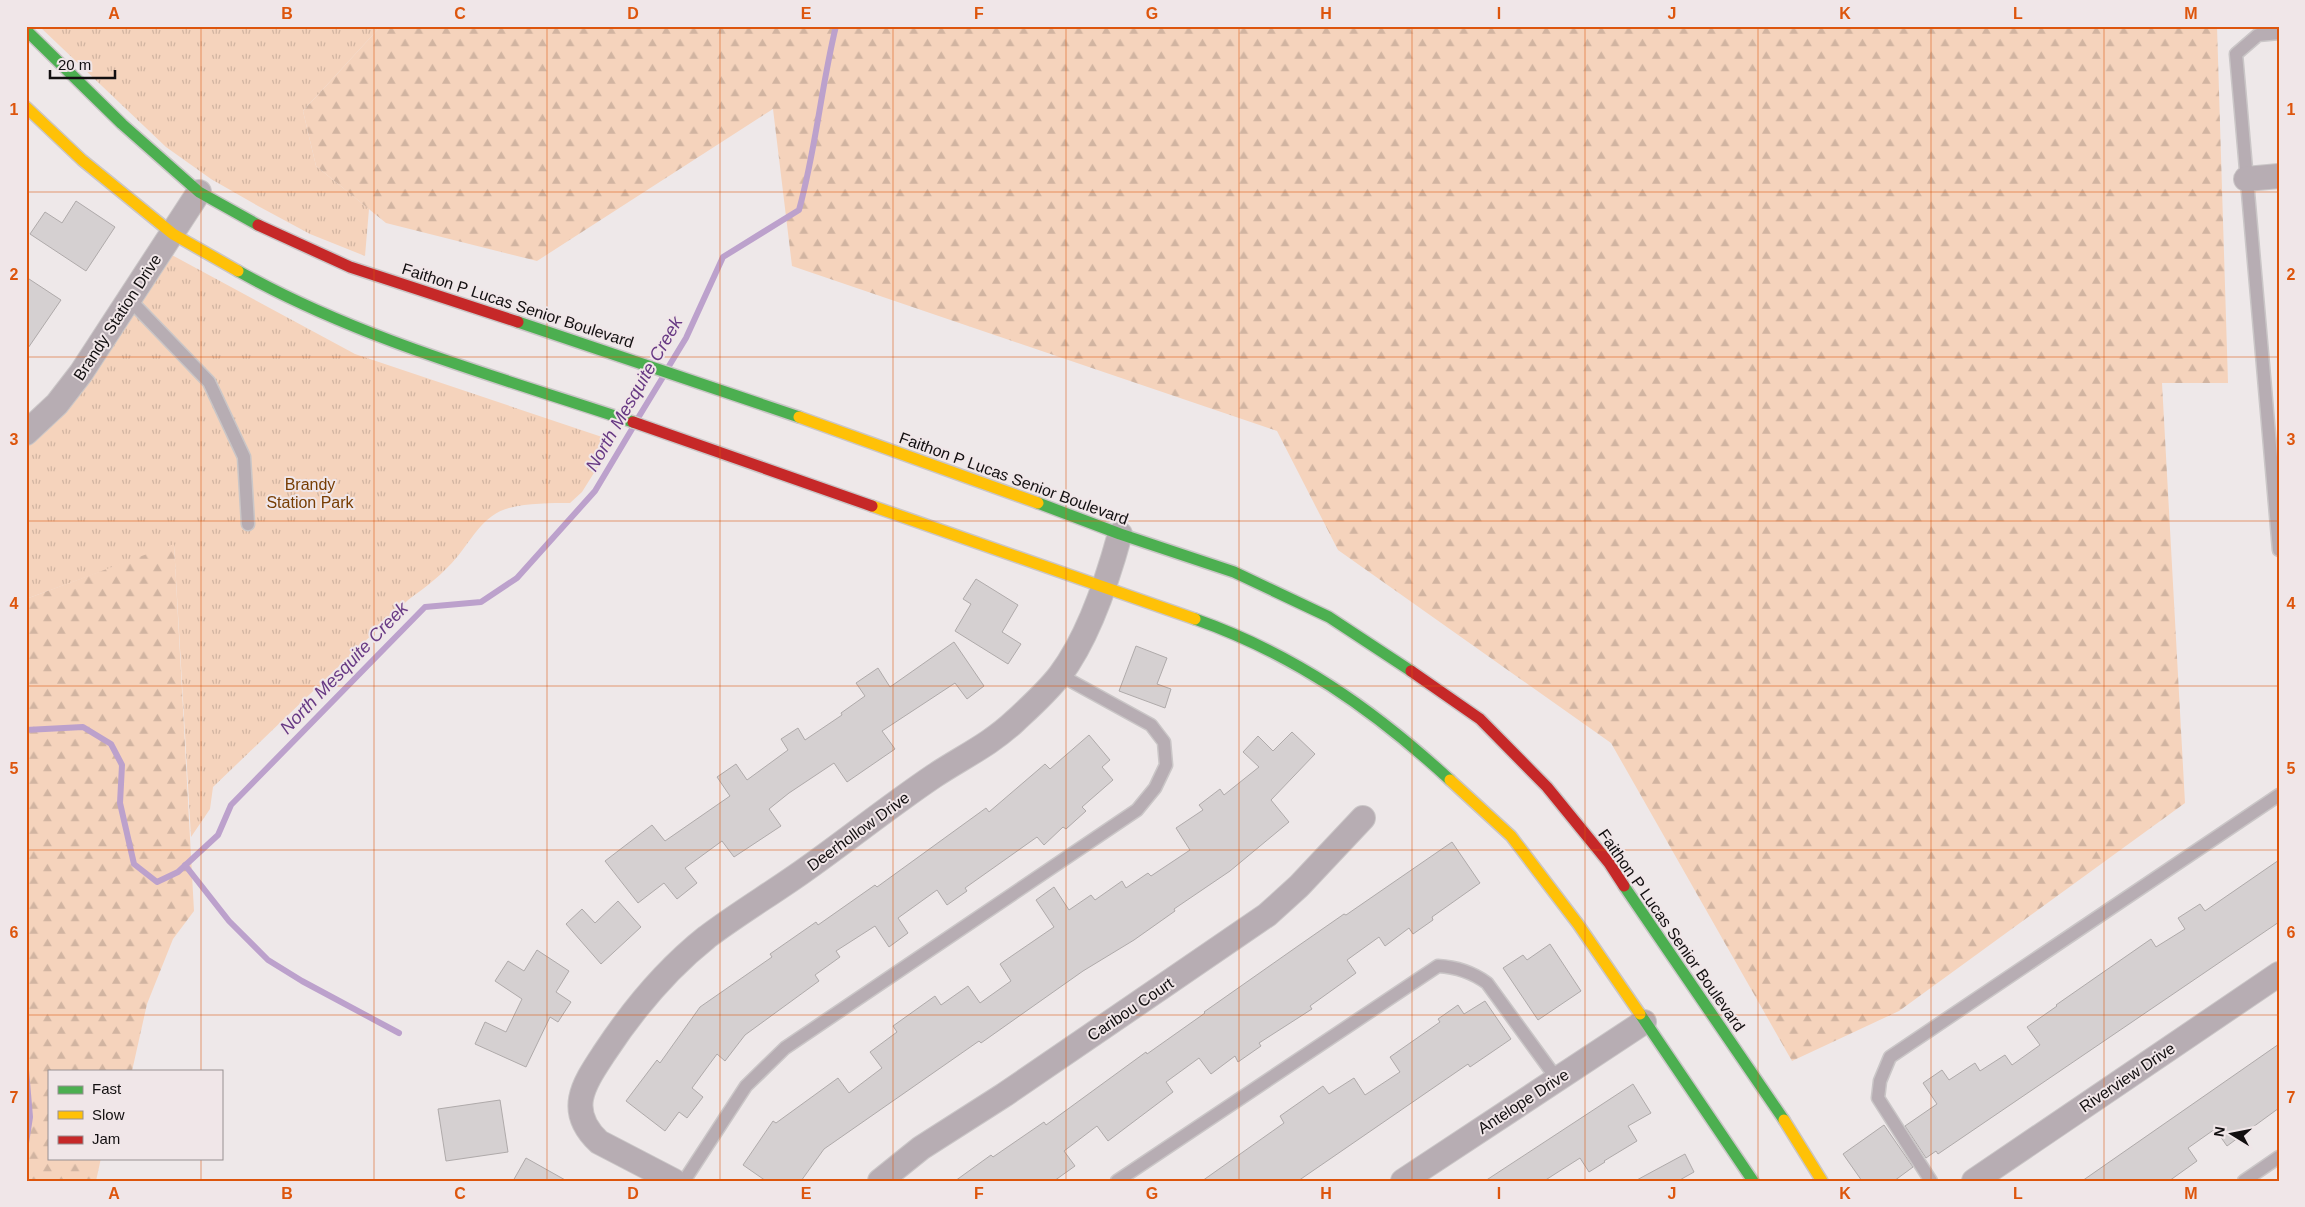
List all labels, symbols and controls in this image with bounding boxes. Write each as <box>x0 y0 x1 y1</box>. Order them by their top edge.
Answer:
text: A <box>108 5 120 22</box>
text: B <box>281 5 293 22</box>
text: C <box>454 5 466 22</box>
text: D <box>627 5 639 22</box>
text: E <box>801 5 812 22</box>
text: F <box>974 5 984 22</box>
text: G <box>1146 5 1158 22</box>
text: H <box>1320 5 1332 22</box>
text: I <box>1497 5 1501 22</box>
text: J <box>1668 5 1676 22</box>
text: K <box>1839 5 1851 22</box>
text: L <box>2013 5 2023 22</box>
text: M <box>2184 5 2198 22</box>
scale bar <box>50 48 115 80</box>
text: 20 m <box>58 56 91 73</box>
text: 1 <box>10 101 19 118</box>
text: 1 <box>2287 101 2296 118</box>
street label: Brandy Station Drive <box>70 251 165 383</box>
street label: Faithon P Lucas Senior Boulevard <box>400 260 636 351</box>
text: 2 <box>10 266 19 283</box>
text: 2 <box>2287 266 2296 283</box>
water label: North Mesquite Creek <box>582 312 687 475</box>
street label: Faithon P Lucas Senior Boulevard <box>897 429 1131 528</box>
text: 3 <box>10 431 19 448</box>
text: 3 <box>2287 431 2296 448</box>
park label: Brandy Station Park <box>266 476 355 511</box>
text: 4 <box>10 595 19 612</box>
text: 4 <box>2287 595 2296 612</box>
water label: North Mesquite Creek <box>276 597 413 738</box>
text: 5 <box>10 760 19 777</box>
text: 5 <box>2287 760 2296 777</box>
street label: Deerhollow Drive <box>804 789 913 874</box>
street label: Faithon P Lucas Senior Boulevard <box>1595 826 1748 1034</box>
text: 6 <box>10 924 19 941</box>
text: 6 <box>2287 924 2296 941</box>
street label: Caribou Court <box>1084 974 1177 1044</box>
street label: Riverview Drive <box>2076 1039 2178 1116</box>
street label: Antelope Drive <box>1475 1066 1572 1137</box>
legend <box>48 1070 222 1160</box>
text: Fast <box>92 1080 122 1097</box>
text: 7 <box>10 1089 19 1106</box>
text: 7 <box>2287 1089 2296 1106</box>
text: Slow <box>92 1106 125 1123</box>
north arrow <box>2208 1110 2258 1160</box>
text: N <box>2210 1125 2228 1138</box>
text: Jam <box>92 1130 120 1147</box>
text: A <box>108 1185 120 1202</box>
text: B <box>281 1185 293 1202</box>
text: C <box>454 1185 466 1202</box>
text: D <box>627 1185 639 1202</box>
text: E <box>801 1185 812 1202</box>
text: F <box>974 1185 984 1202</box>
text: G <box>1146 1185 1158 1202</box>
text: H <box>1320 1185 1332 1202</box>
text: I <box>1497 1185 1501 1202</box>
text: J <box>1668 1185 1676 1202</box>
text: K <box>1839 1185 1851 1202</box>
text: L <box>2013 1185 2023 1202</box>
text: M <box>2184 1185 2198 1202</box>

